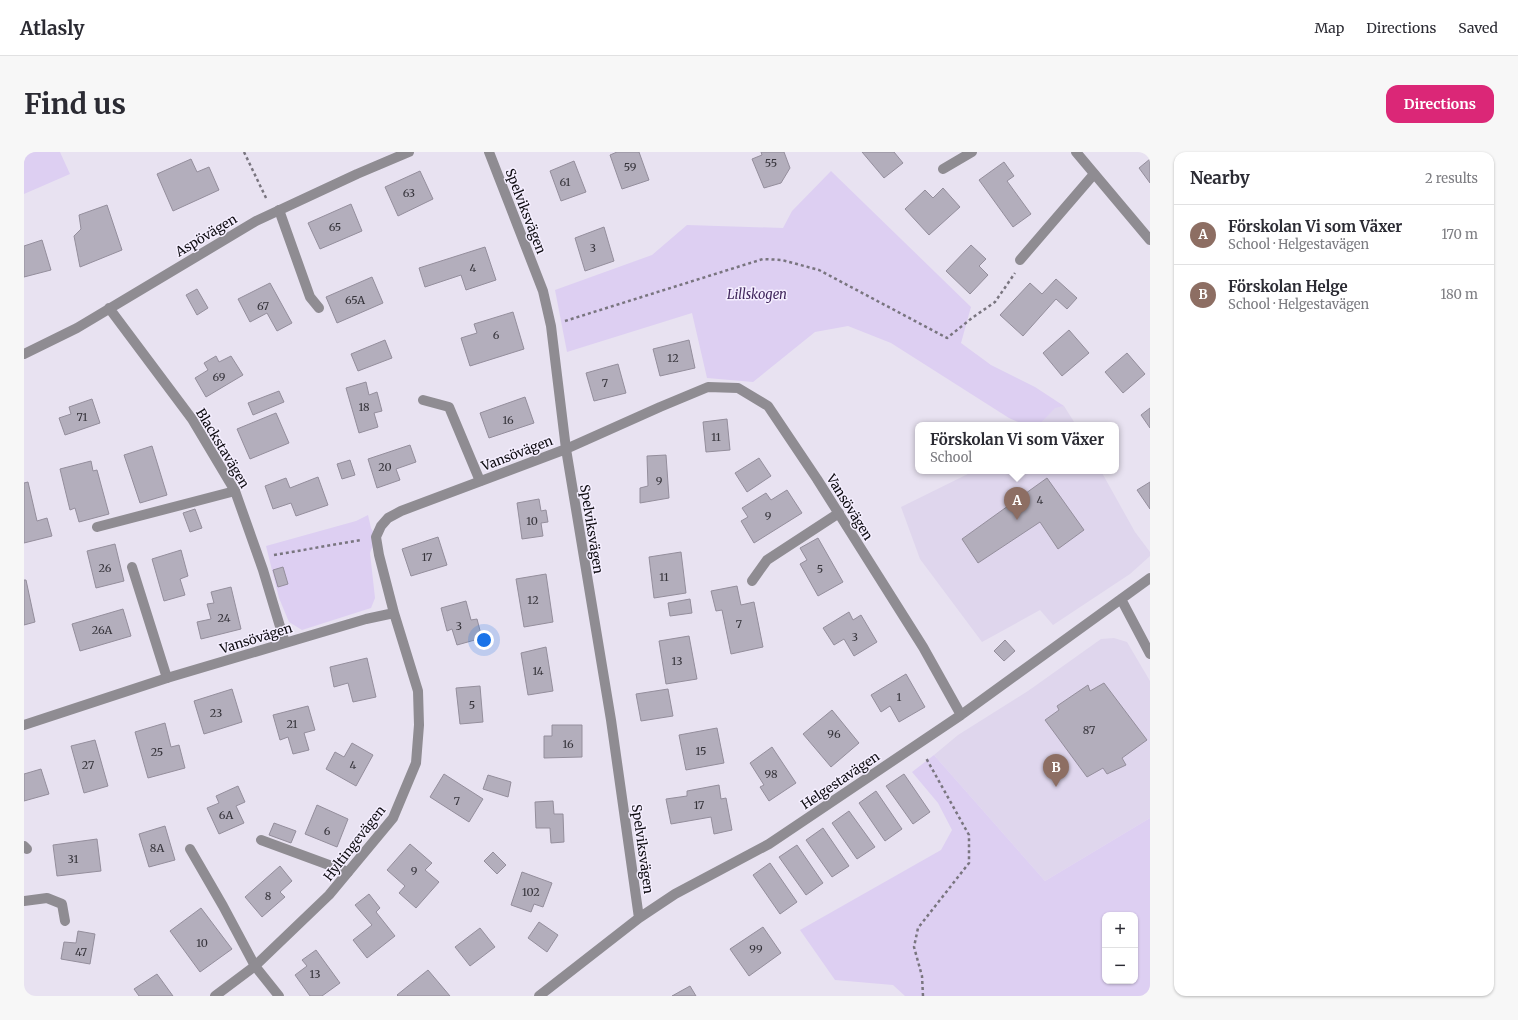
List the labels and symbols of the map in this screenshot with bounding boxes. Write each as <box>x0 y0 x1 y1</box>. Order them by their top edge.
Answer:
house number: 55 <box>765 156 777 170</box>
house number: 59 <box>624 160 637 174</box>
street label: Spelviksvägen <box>501 166 550 257</box>
house number: 61 <box>560 175 570 189</box>
house number: 63 <box>403 186 415 200</box>
street label: Aspövägen <box>172 210 240 261</box>
house number: 65 <box>329 220 341 234</box>
house number: 3 <box>590 241 596 255</box>
house number: 4 <box>470 261 477 275</box>
park label: Lillskogen <box>727 286 787 303</box>
house number: 65A <box>345 293 365 307</box>
house number: 67 <box>257 299 269 313</box>
house number: 6 <box>493 328 500 342</box>
house number: 12 <box>667 351 679 365</box>
house number: 69 <box>212 370 226 384</box>
house number: 7 <box>602 376 608 390</box>
house number: 18 <box>358 400 370 414</box>
street label: Blackstavägen <box>192 405 253 492</box>
house number: 71 <box>76 410 88 424</box>
house number: 16 <box>502 413 514 427</box>
house number: 11 <box>711 430 721 444</box>
street label: Vansövägen <box>478 432 556 475</box>
house number: 20 <box>378 460 392 474</box>
street label: Vansövägen <box>822 470 877 544</box>
house number: 9 <box>656 474 663 488</box>
street label: Spelviksvägen <box>576 483 607 575</box>
pin: A <box>1004 487 1030 520</box>
house number: 4 <box>1037 493 1044 507</box>
house number: 9 <box>765 509 772 523</box>
house number: 10 <box>526 514 538 528</box>
house number: 17 <box>422 550 432 564</box>
house number: 26 <box>99 561 112 575</box>
house number: 5 <box>817 562 823 576</box>
house number: 11 <box>659 570 669 584</box>
house number: 12 <box>527 593 539 607</box>
house number: 24 <box>218 611 231 625</box>
house number: 7 <box>736 617 742 631</box>
street label: Vansövägen <box>217 619 295 658</box>
house number: 3 <box>456 619 462 633</box>
house number: 26A <box>92 623 113 637</box>
your location <box>474 630 494 650</box>
house number: 3 <box>852 630 858 644</box>
house number: 13 <box>672 654 682 668</box>
house number: 14 <box>532 664 544 678</box>
house number: 1 <box>897 690 902 704</box>
house number: 5 <box>469 698 475 712</box>
house number: 23 <box>210 706 222 720</box>
house number: 21 <box>286 717 298 731</box>
house number: 87 <box>1083 723 1095 737</box>
house number: 96 <box>827 727 841 741</box>
house number: 16 <box>562 737 574 751</box>
house number: 15 <box>695 744 707 758</box>
house number: 25 <box>151 745 163 759</box>
street label: Helgestavägen <box>798 748 883 813</box>
pin: B <box>1043 754 1069 787</box>
house number: 27 <box>82 758 94 772</box>
house number: 4 <box>350 758 357 772</box>
house number: 98 <box>764 767 778 781</box>
house number: 7 <box>454 794 460 808</box>
house number: 17 <box>694 798 704 812</box>
street label: Hyltingevägen <box>320 802 389 884</box>
street label: Spelviksvägen <box>628 803 657 895</box>
house number: 6A <box>219 808 233 822</box>
house number: 6 <box>324 824 331 838</box>
house number: 8A <box>150 841 164 855</box>
house number: 31 <box>68 852 78 866</box>
house number: 9 <box>411 864 418 878</box>
house number: 102 <box>522 885 540 899</box>
house number: 8 <box>265 889 272 903</box>
house number: 10 <box>196 936 208 950</box>
house number: 99 <box>749 942 763 956</box>
house number: 47 <box>75 945 87 959</box>
house number: 13 <box>310 967 320 981</box>

